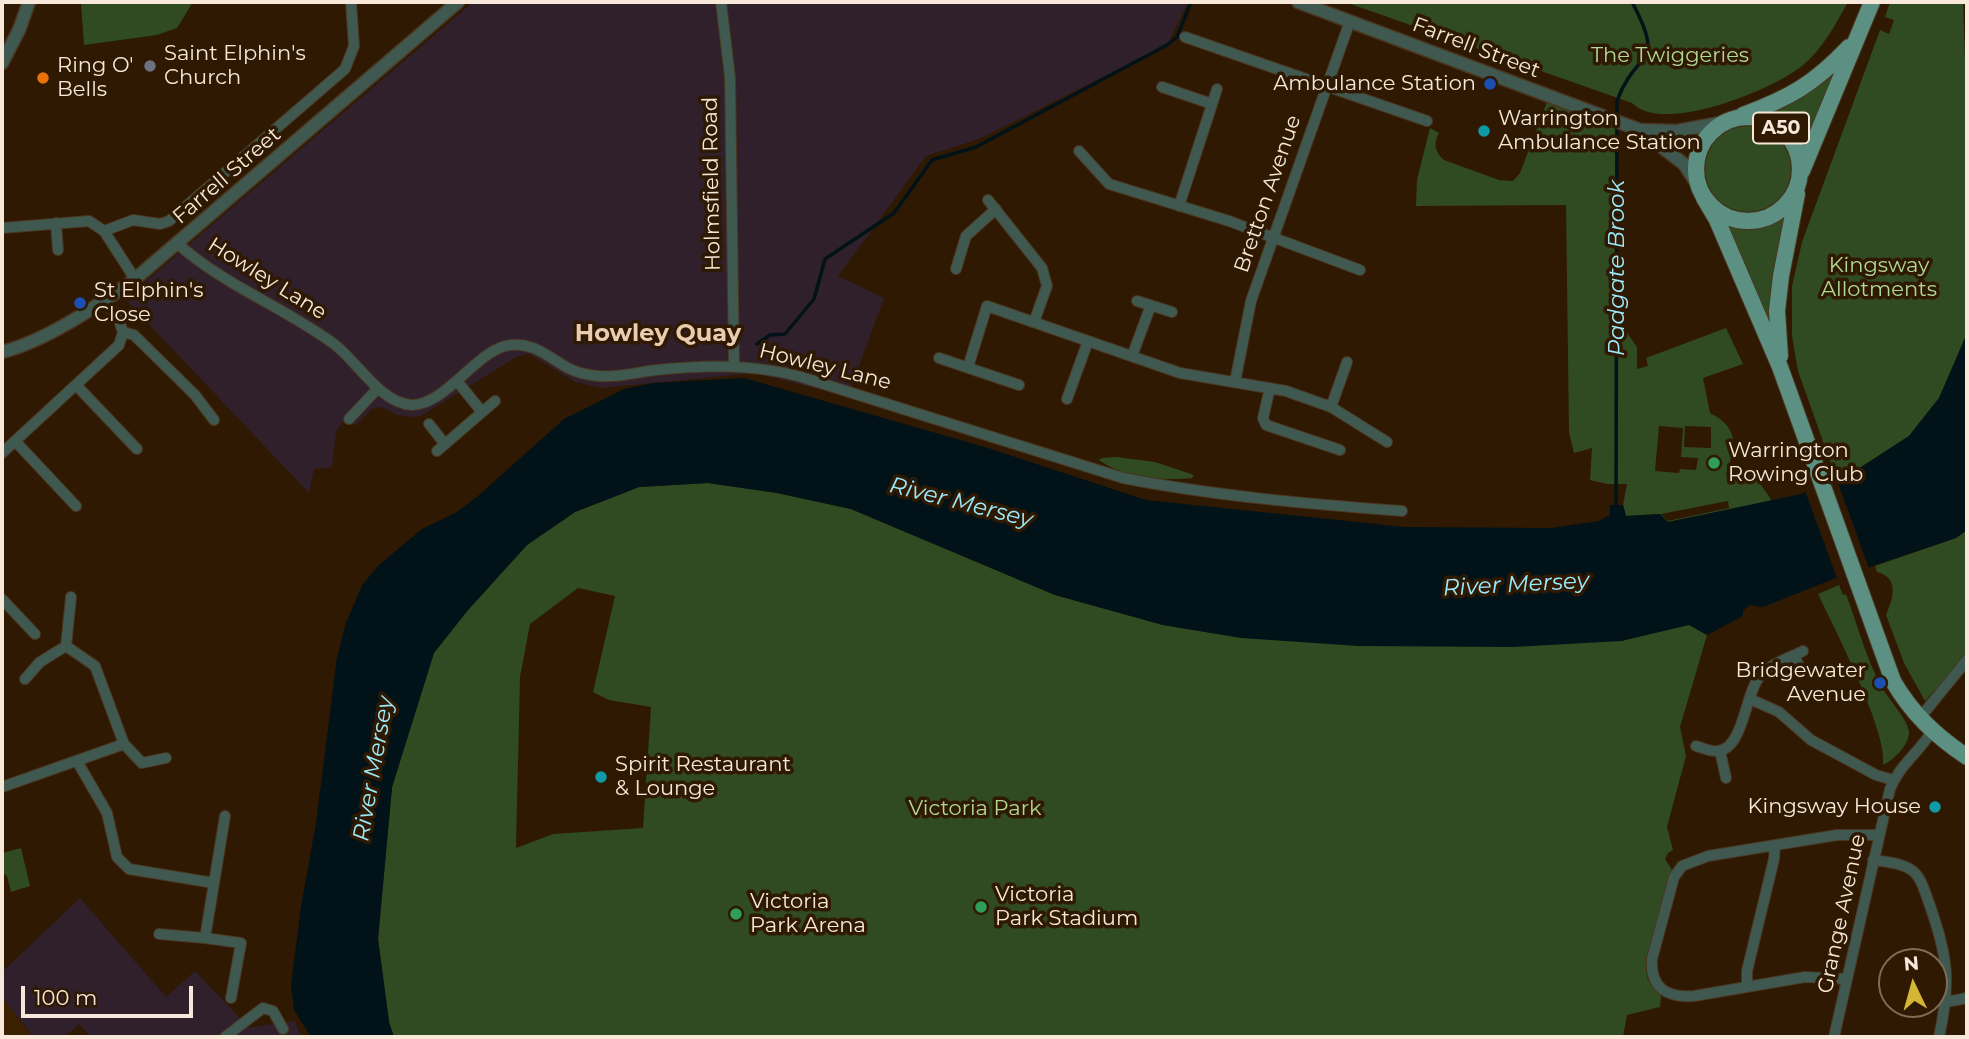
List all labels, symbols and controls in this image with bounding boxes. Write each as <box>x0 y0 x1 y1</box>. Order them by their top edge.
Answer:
street label: Farrell Street <box>1409 12 1543 84</box>
place label: Saint Elphin's Church <box>164 41 306 91</box>
park label: The Twiggeries <box>1591 43 1749 69</box>
place label: Ring O' Bells <box>57 53 133 103</box>
marker: Saint Elphin's Church <box>142 58 158 74</box>
marker: Ring O' Bells <box>35 70 51 86</box>
place label: Ambulance Station <box>1273 71 1476 97</box>
marker: Ambulance Station <box>1482 76 1498 92</box>
street label: Holmsfield Road <box>698 97 726 271</box>
place label: Warrington Ambulance Station <box>1498 106 1701 156</box>
street label: Bretton Avenue <box>1229 112 1307 276</box>
road number: A50 <box>1753 112 1809 144</box>
street label: Farrell Street <box>168 122 286 230</box>
marker: Warrington Ambulance Station <box>1476 123 1492 139</box>
water label: Padgate Brook <box>1603 180 1631 356</box>
street label: Howley Lane <box>203 233 331 325</box>
park label: Kingsway Allotments <box>1821 253 1937 303</box>
place label: St Elphin's Close <box>94 278 203 328</box>
marker: St Elphin's Close <box>72 295 88 311</box>
district label: Howley Quay <box>575 320 741 348</box>
street label: Howley Lane <box>756 338 894 396</box>
place label: Warrington Rowing Club <box>1728 438 1863 488</box>
marker: Warrington Rowing Club <box>1706 455 1722 471</box>
water label: River Mersey <box>887 472 1035 534</box>
water label: River Mersey <box>1442 567 1590 603</box>
place label: Bridgewater Avenue <box>1735 658 1866 708</box>
marker: Bridgewater Avenue <box>1872 675 1888 691</box>
water label: River Mersey <box>348 694 400 844</box>
place label: Spirit Restaurant & Lounge <box>615 752 791 802</box>
marker: Spirit Restaurant & Lounge <box>593 769 609 785</box>
place label: Kingsway House <box>1748 794 1921 820</box>
park label: Victoria Park <box>909 796 1041 822</box>
marker: Kingsway House <box>1927 799 1943 815</box>
street label: Grange Avenue <box>1813 832 1871 996</box>
place label: Victoria Park Stadium <box>995 882 1138 932</box>
place label: Victoria Park Arena <box>750 889 866 939</box>
marker: Victoria Park Stadium <box>973 899 989 915</box>
marker: Victoria Park Arena <box>728 906 744 922</box>
north arrow <box>1878 948 1948 1018</box>
text: N <box>1903 951 1920 976</box>
scale bar <box>24 972 196 1016</box>
text: 100 m <box>34 985 97 1010</box>

